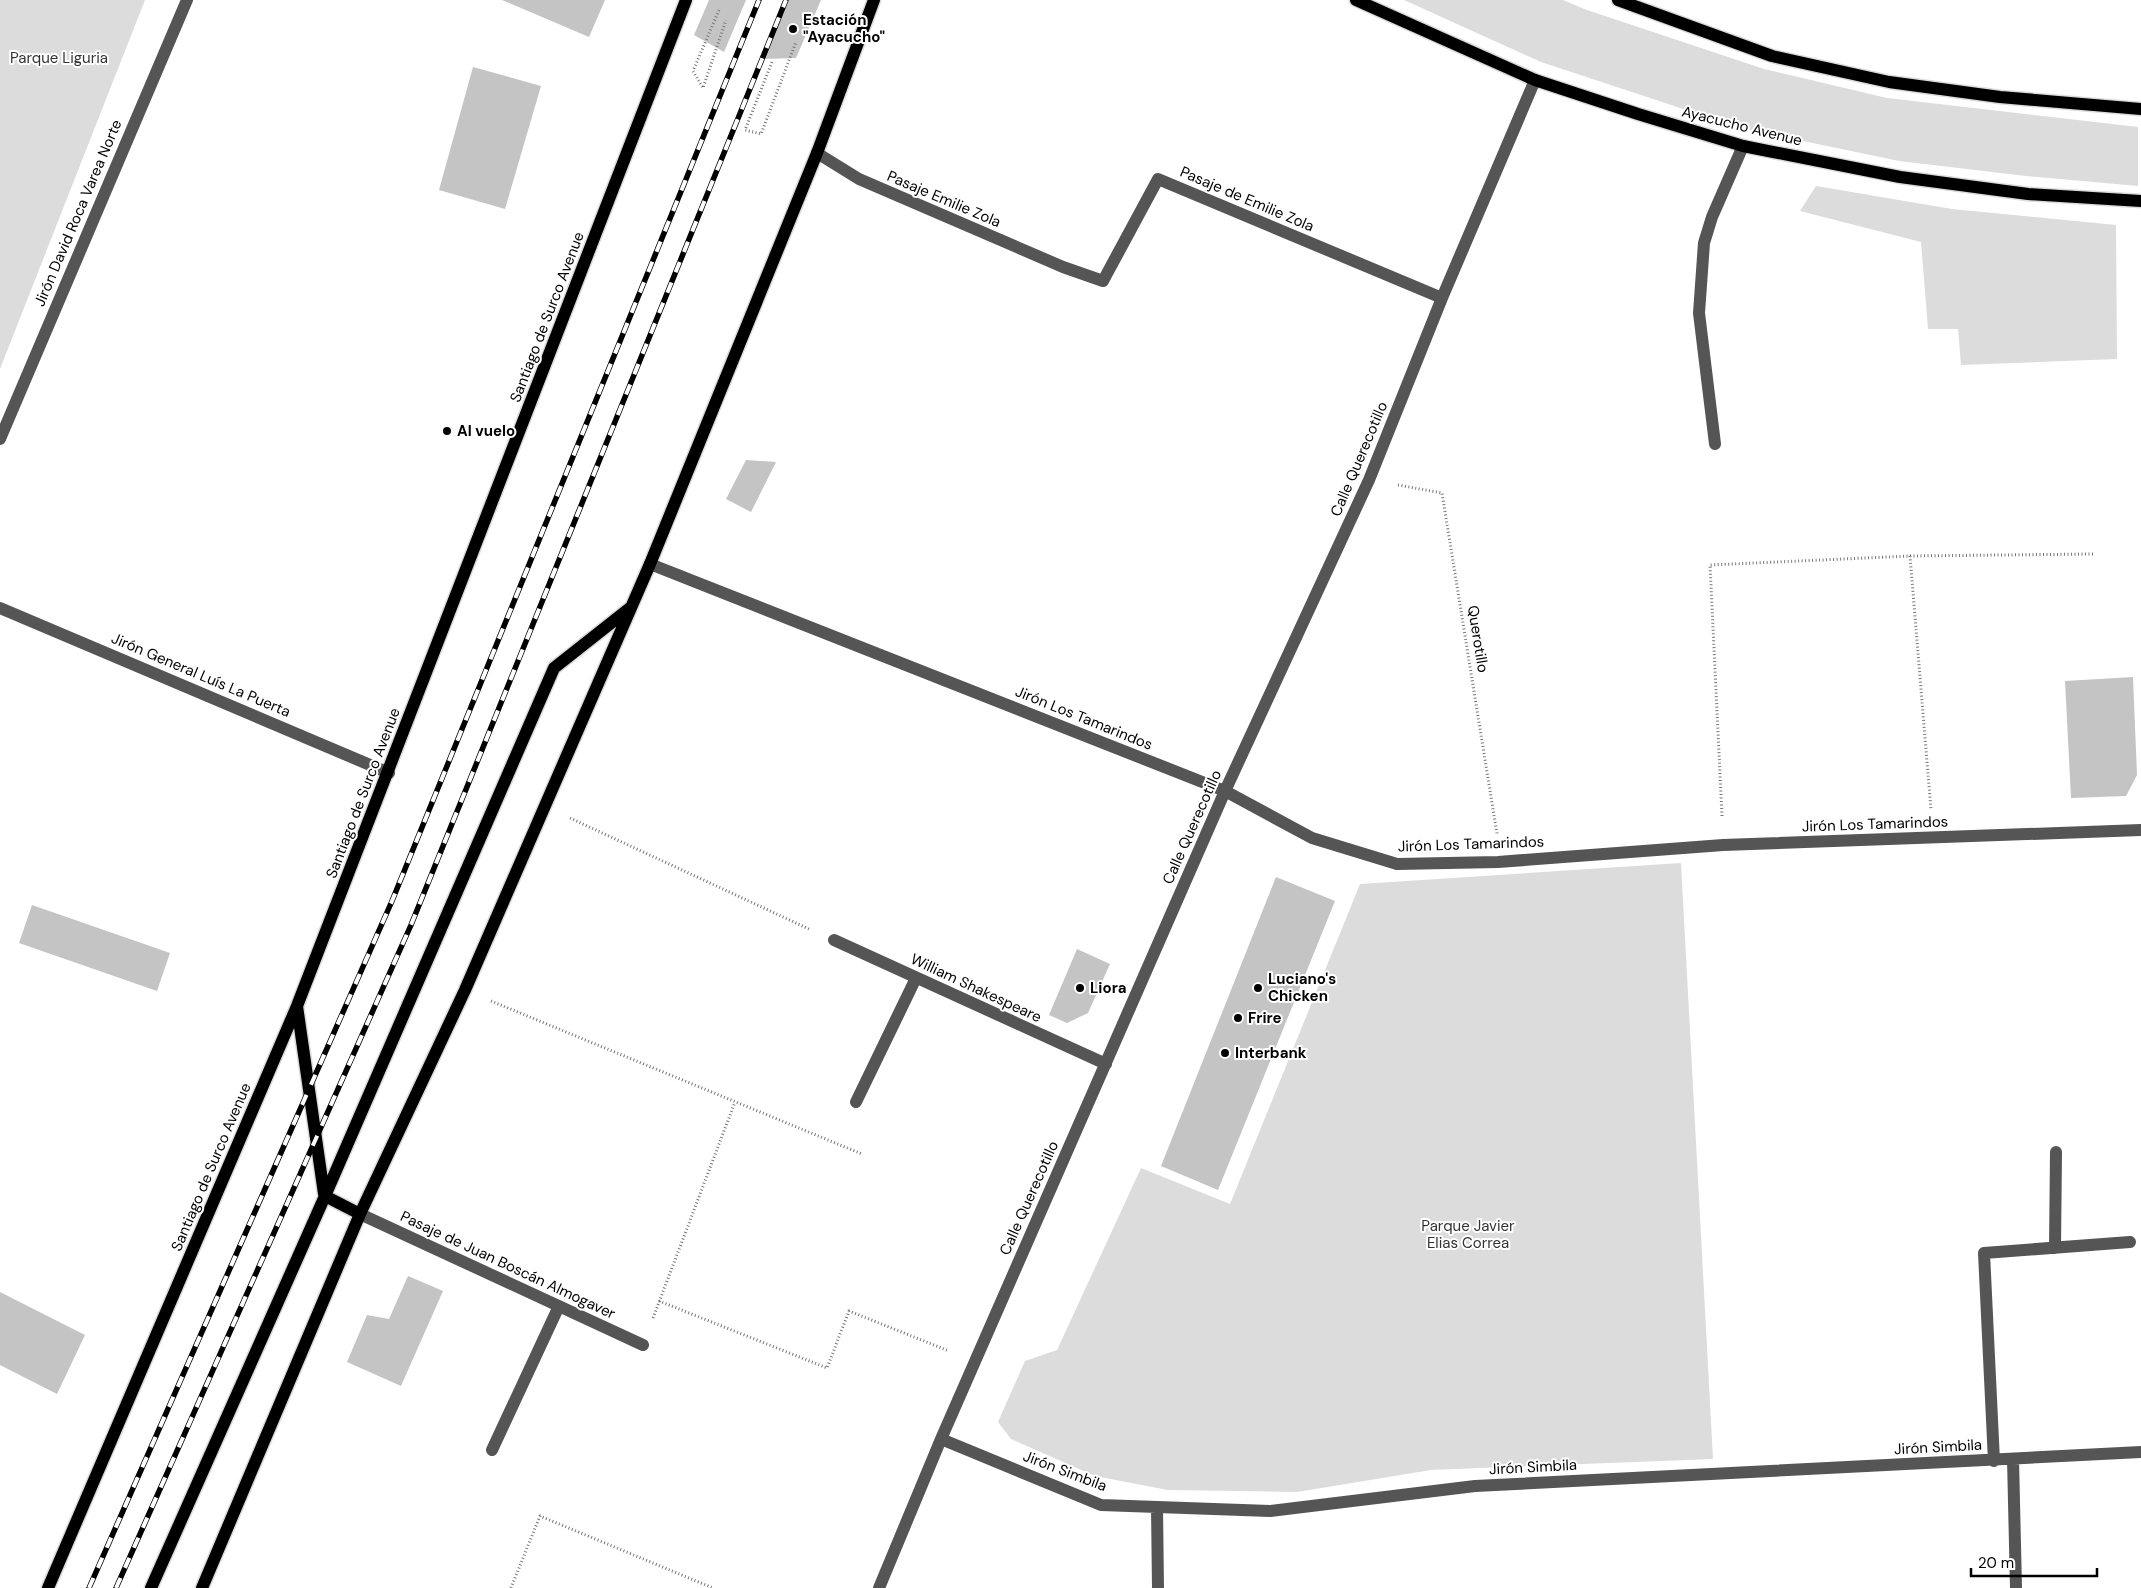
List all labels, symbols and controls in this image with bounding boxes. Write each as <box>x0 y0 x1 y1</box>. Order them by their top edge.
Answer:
place label: Estación "Ayacucho" <box>803 10 885 47</box>
marker: Estación "Ayacucho" <box>787 23 799 35</box>
park label: Parque Liguria <box>10 48 108 68</box>
street label: Ayacucho Avenue <box>1680 101 1804 151</box>
street label: Jirón David Roca Varea Norte <box>29 116 127 310</box>
street label: Pasaje de Emilie Zola <box>1177 162 1317 236</box>
street label: Pasaje Emilie Zola <box>884 166 1004 232</box>
street label: Santiago de Surco Avenue <box>505 229 589 405</box>
street label: Calle Querecotillo <box>1326 398 1392 519</box>
place label: Al vuelo <box>457 421 515 441</box>
marker: Al vuelo <box>441 425 453 437</box>
street label: Querotillo <box>1463 604 1493 674</box>
street label: Jirón General Luís La Puerta <box>108 628 294 722</box>
street label: Jirón Los Tamarindos <box>1012 681 1156 755</box>
street label: Santiago de Surco Avenue <box>321 705 405 881</box>
street label: Calle Querecotillo <box>1158 767 1226 887</box>
street label: Jirón Los Tamarindos <box>1801 811 1949 837</box>
street label: Jirón Los Tamarindos <box>1397 831 1545 857</box>
street label: William Shakespeare <box>907 949 1045 1027</box>
place label: Luciano's Chicken <box>1268 969 1336 1006</box>
place label: Liora <box>1090 978 1127 998</box>
marker: Liora <box>1074 982 1086 994</box>
marker: Luciano's Chicken <box>1252 982 1264 994</box>
place label: Frire <box>1248 1008 1282 1028</box>
marker: Frire <box>1232 1012 1244 1024</box>
place label: Interbank <box>1235 1043 1307 1063</box>
marker: Interbank <box>1219 1047 1231 1059</box>
street label: Santiago de Surco Avenue <box>166 1080 256 1254</box>
street label: Calle Querecotillo <box>995 1138 1063 1258</box>
street label: Pasaje de Juan Boscán Almogaver <box>397 1206 619 1324</box>
park label: Parque Javier Elias Correa <box>1421 1216 1515 1253</box>
street label: Jirón Simbila <box>1894 1435 1982 1459</box>
street label: Jirón Simbila <box>1020 1446 1110 1496</box>
street label: Jirón Simbila <box>1489 1455 1577 1479</box>
scale bar <box>1971 1546 2097 1578</box>
text: 20 m <box>1978 1553 2014 1573</box>

